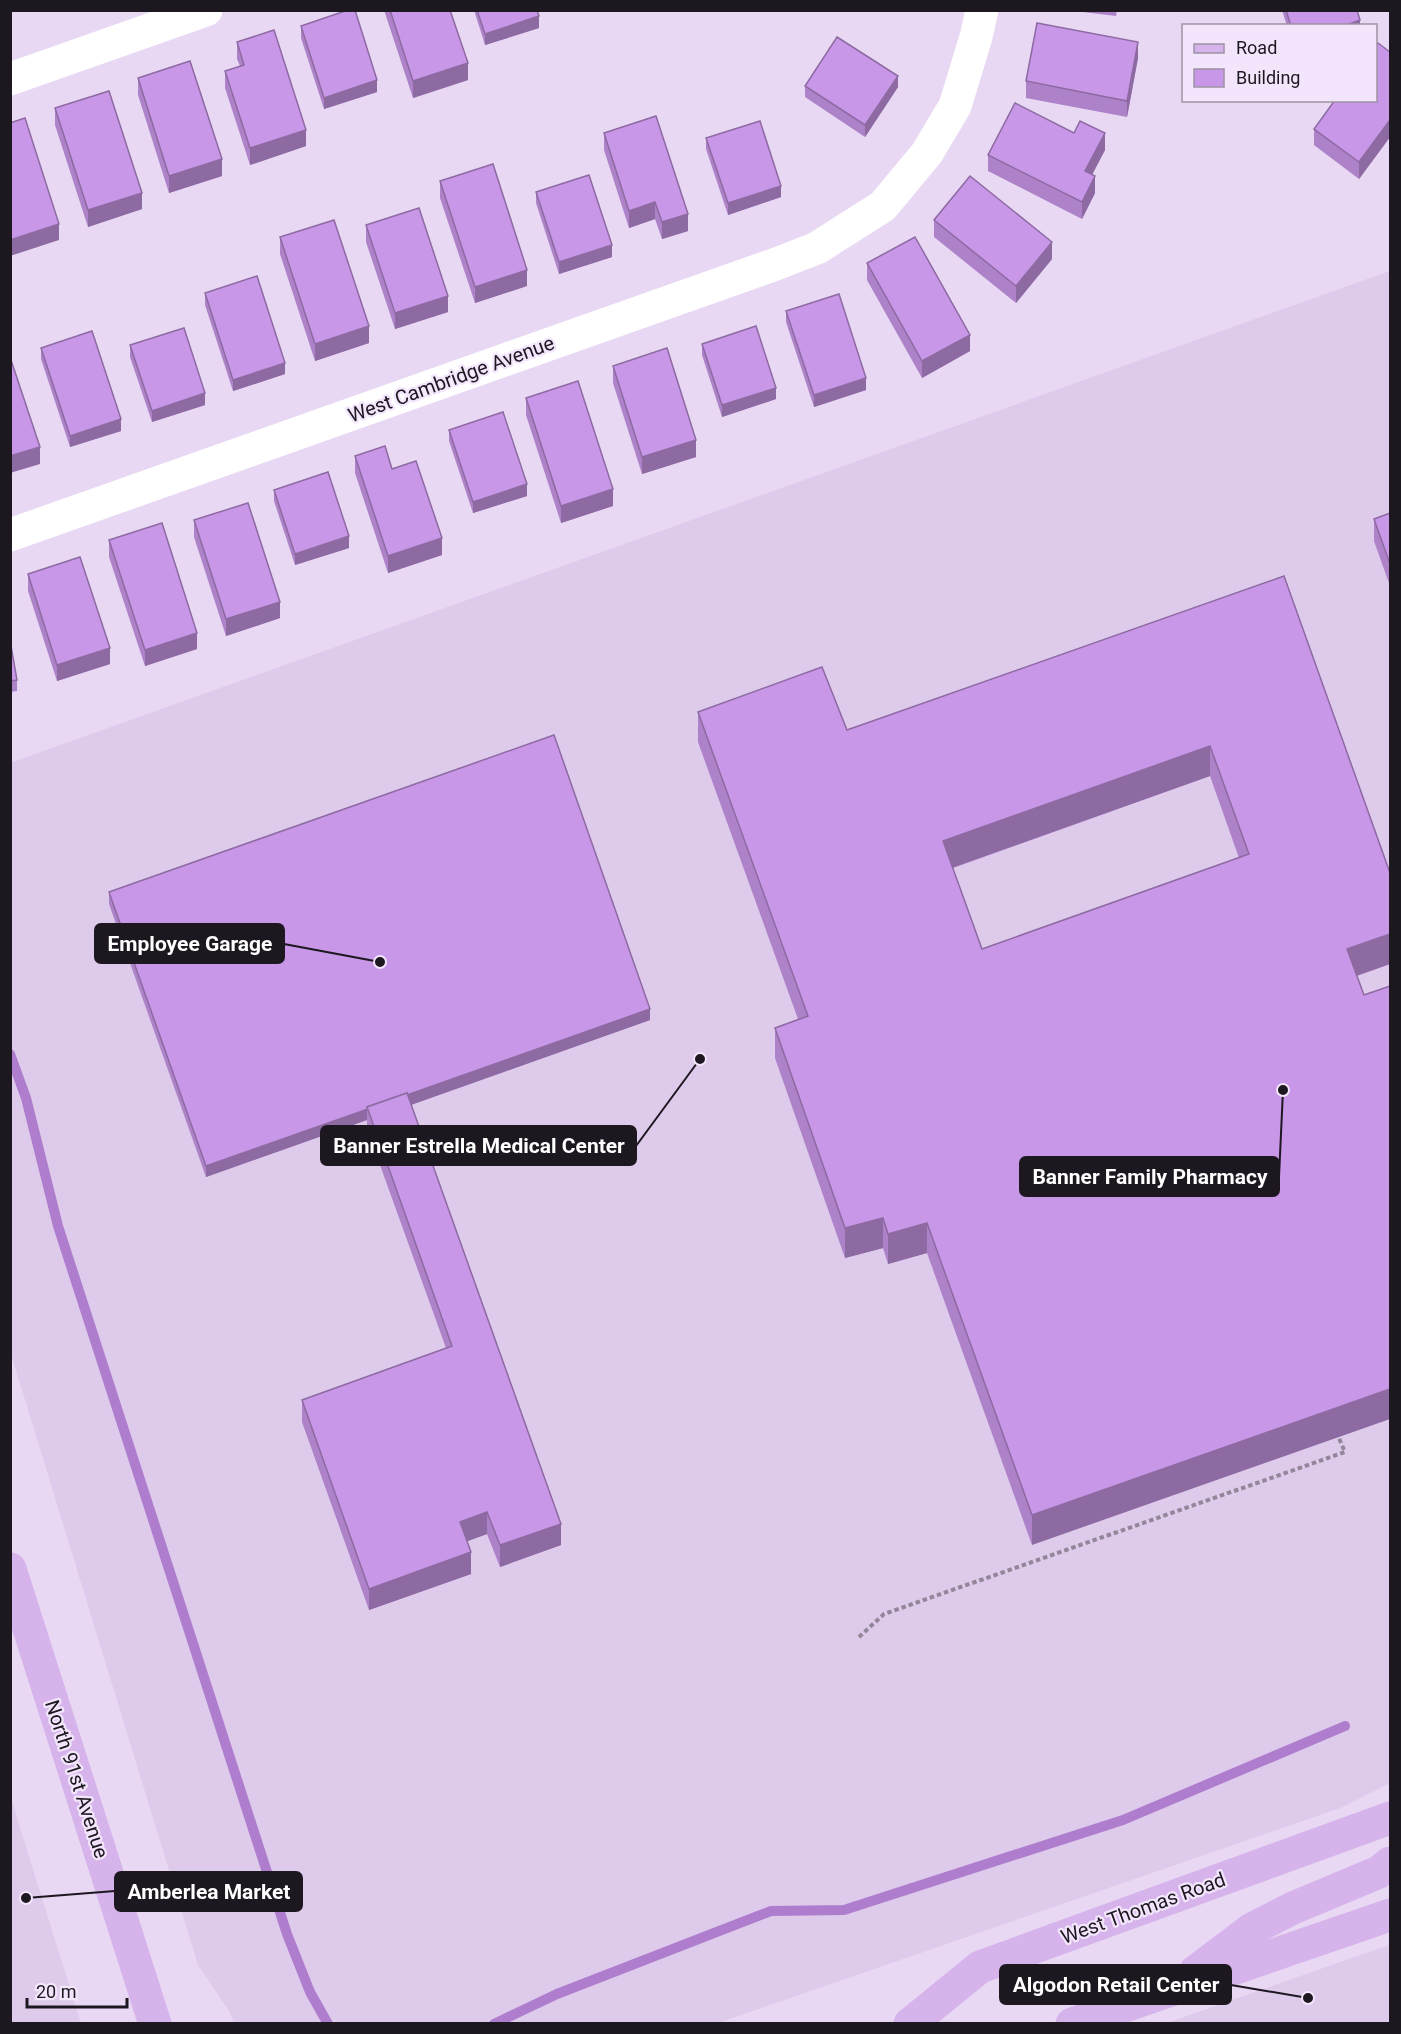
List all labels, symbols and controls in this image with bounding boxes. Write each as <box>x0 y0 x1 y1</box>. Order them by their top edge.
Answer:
legend <box>1182 24 1377 102</box>
text: Road <box>1236 37 1277 58</box>
text: Building <box>1236 67 1300 88</box>
street label: West Cambridge Avenue <box>345 331 557 427</box>
callout: Employee Garage <box>95 924 284 963</box>
text: Employee Garage <box>108 932 272 956</box>
callout: Banner Estrella Medical Center <box>321 1126 636 1165</box>
text: Banner Estrella Medical Center <box>333 1134 625 1158</box>
callout: Banner Family Pharmacy <box>1020 1157 1279 1196</box>
text: Banner Family Pharmacy <box>1032 1165 1268 1189</box>
street label: North 91st Avenue <box>40 1697 114 1861</box>
street label: West Thomas Road <box>1057 1867 1229 1949</box>
callout: Amberlea Market <box>115 1872 302 1911</box>
text: Amberlea Market <box>128 1880 290 1904</box>
callout: Algodon Retail Center <box>1000 1965 1231 2004</box>
scale bar <box>27 1971 128 2009</box>
text: Algodon Retail Center <box>1013 1973 1220 1997</box>
text: 20 m <box>36 1981 76 2002</box>

